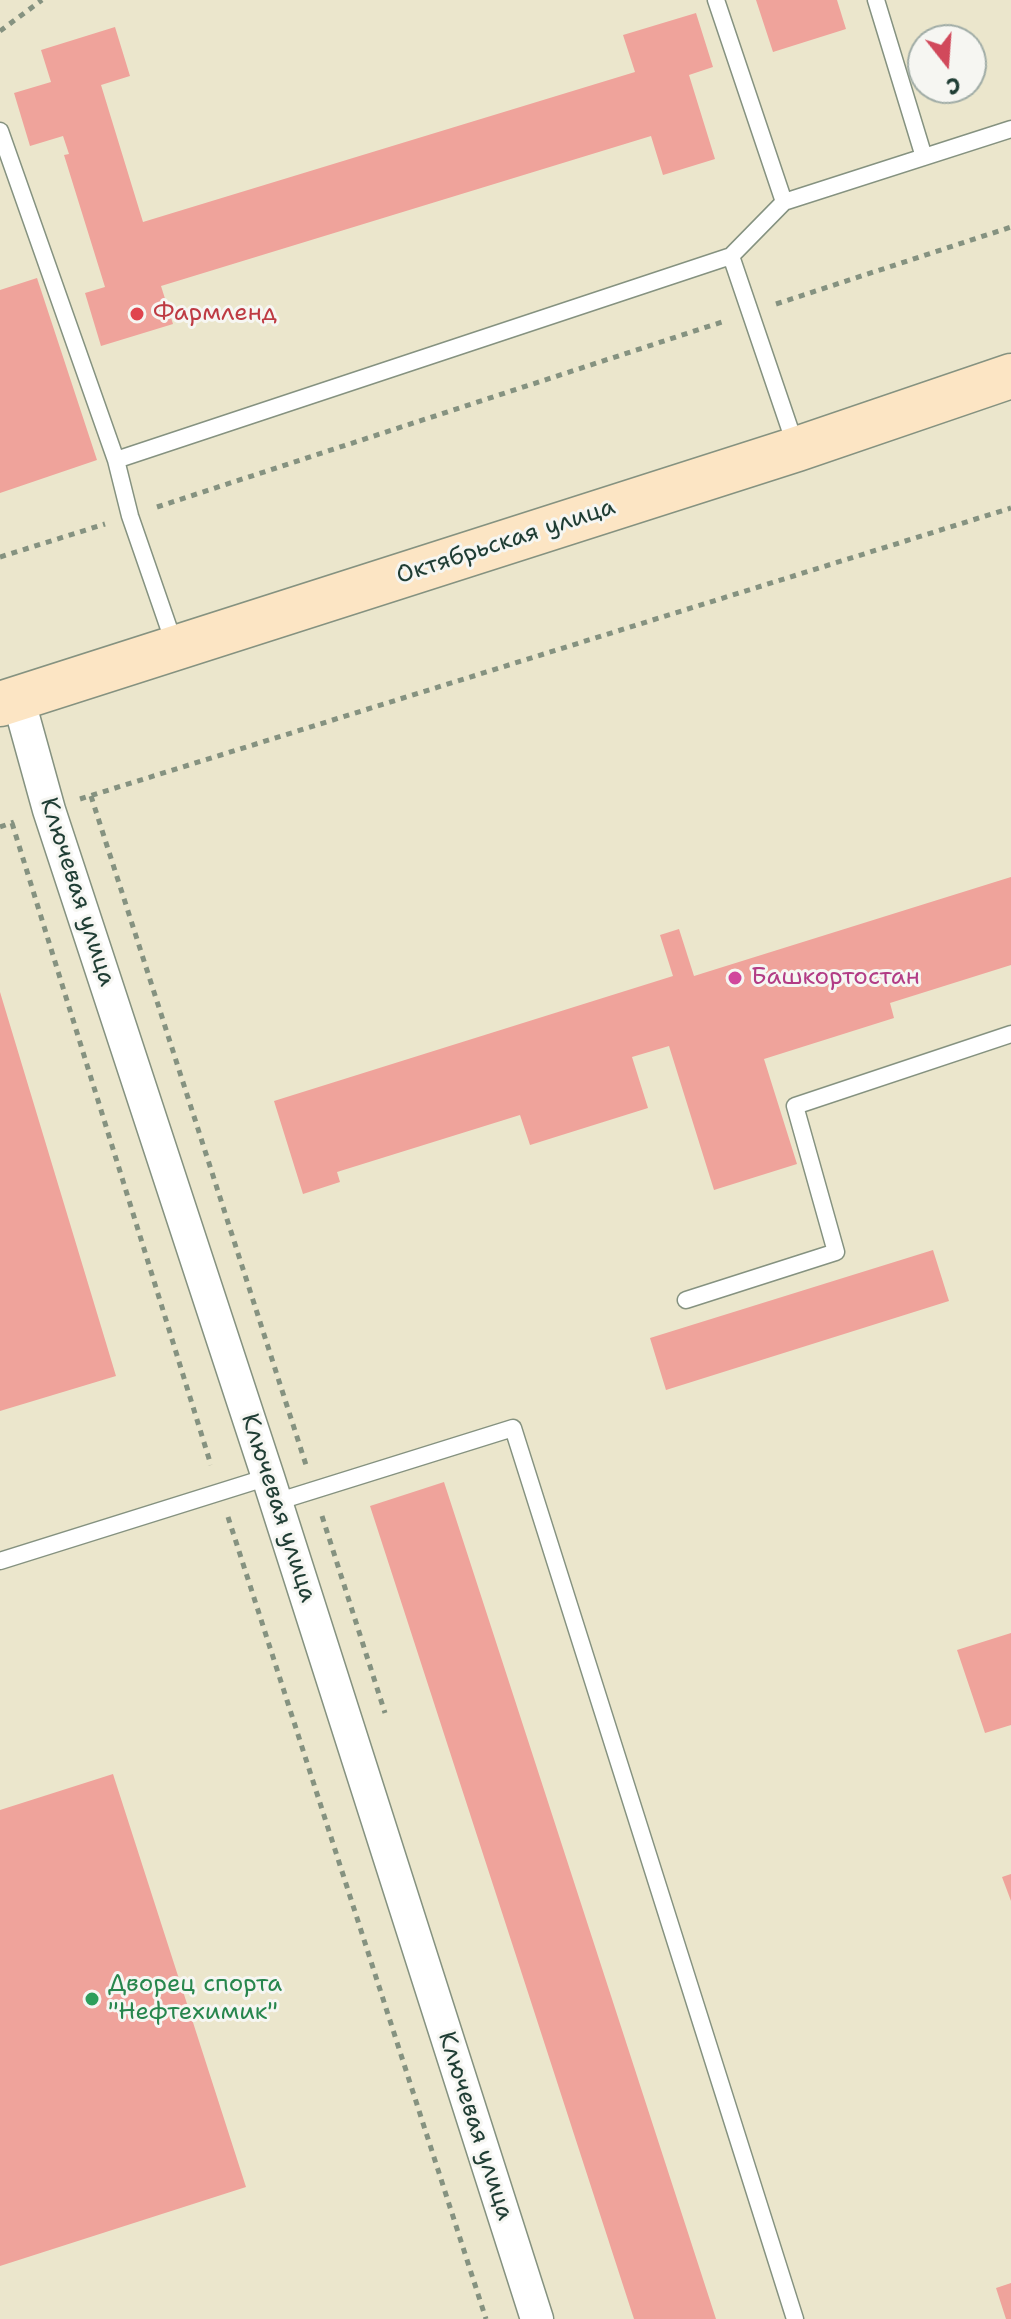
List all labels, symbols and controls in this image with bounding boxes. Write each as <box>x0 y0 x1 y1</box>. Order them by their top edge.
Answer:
north arrow <box>907 24 987 104</box>
text: С <box>943 70 964 101</box>
place label: Фармленд <box>153 300 277 328</box>
marker: Фармленд <box>128 305 146 323</box>
street label: Октябрьская улица <box>393 493 619 591</box>
street label: Ключевая улица <box>33 794 121 990</box>
place label: Башкортостан <box>751 964 920 992</box>
marker: Башкортостан <box>726 969 744 987</box>
street label: Ключевая улица <box>234 1410 322 1606</box>
place label: Дворец спорта "Нефтехимик" <box>108 1971 282 2027</box>
marker: Дворец спорта "Нефтехимик" <box>83 1990 101 2008</box>
street label: Ключевая улица <box>431 2028 519 2224</box>

